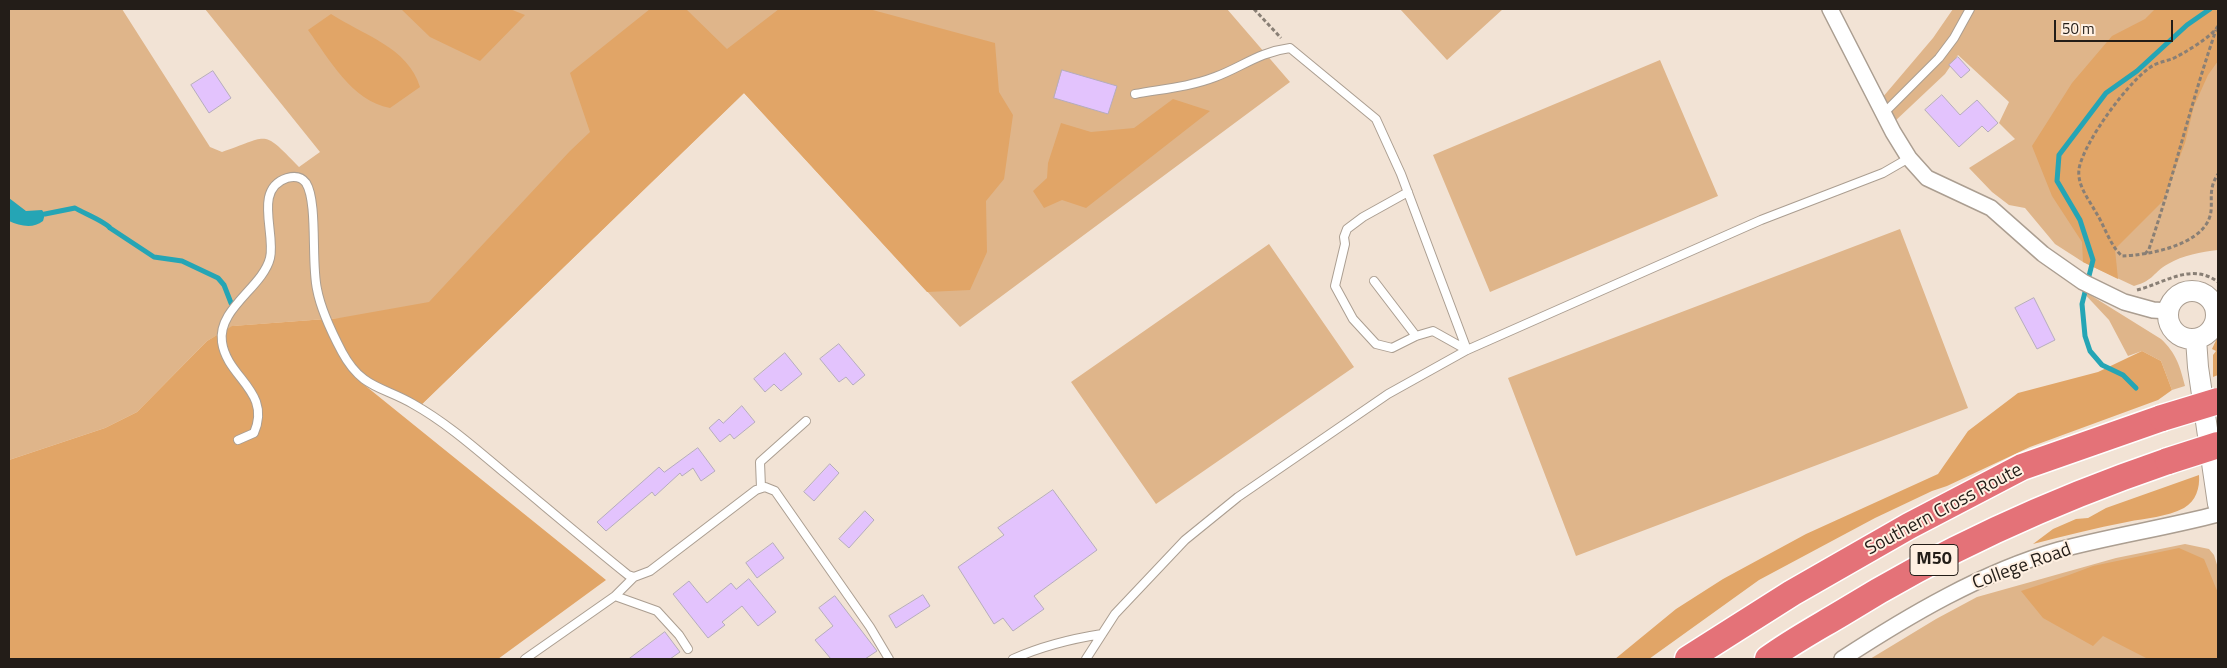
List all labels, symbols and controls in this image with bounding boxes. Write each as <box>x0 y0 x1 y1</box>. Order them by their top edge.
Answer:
scale bar <box>2057 10 2176 42</box>
text: 50 m <box>2062 17 2095 40</box>
street label: Southern Cross Route <box>1862 459 2026 561</box>
street label: College Road <box>1970 539 2074 595</box>
road number: M50 <box>1910 544 1958 576</box>

